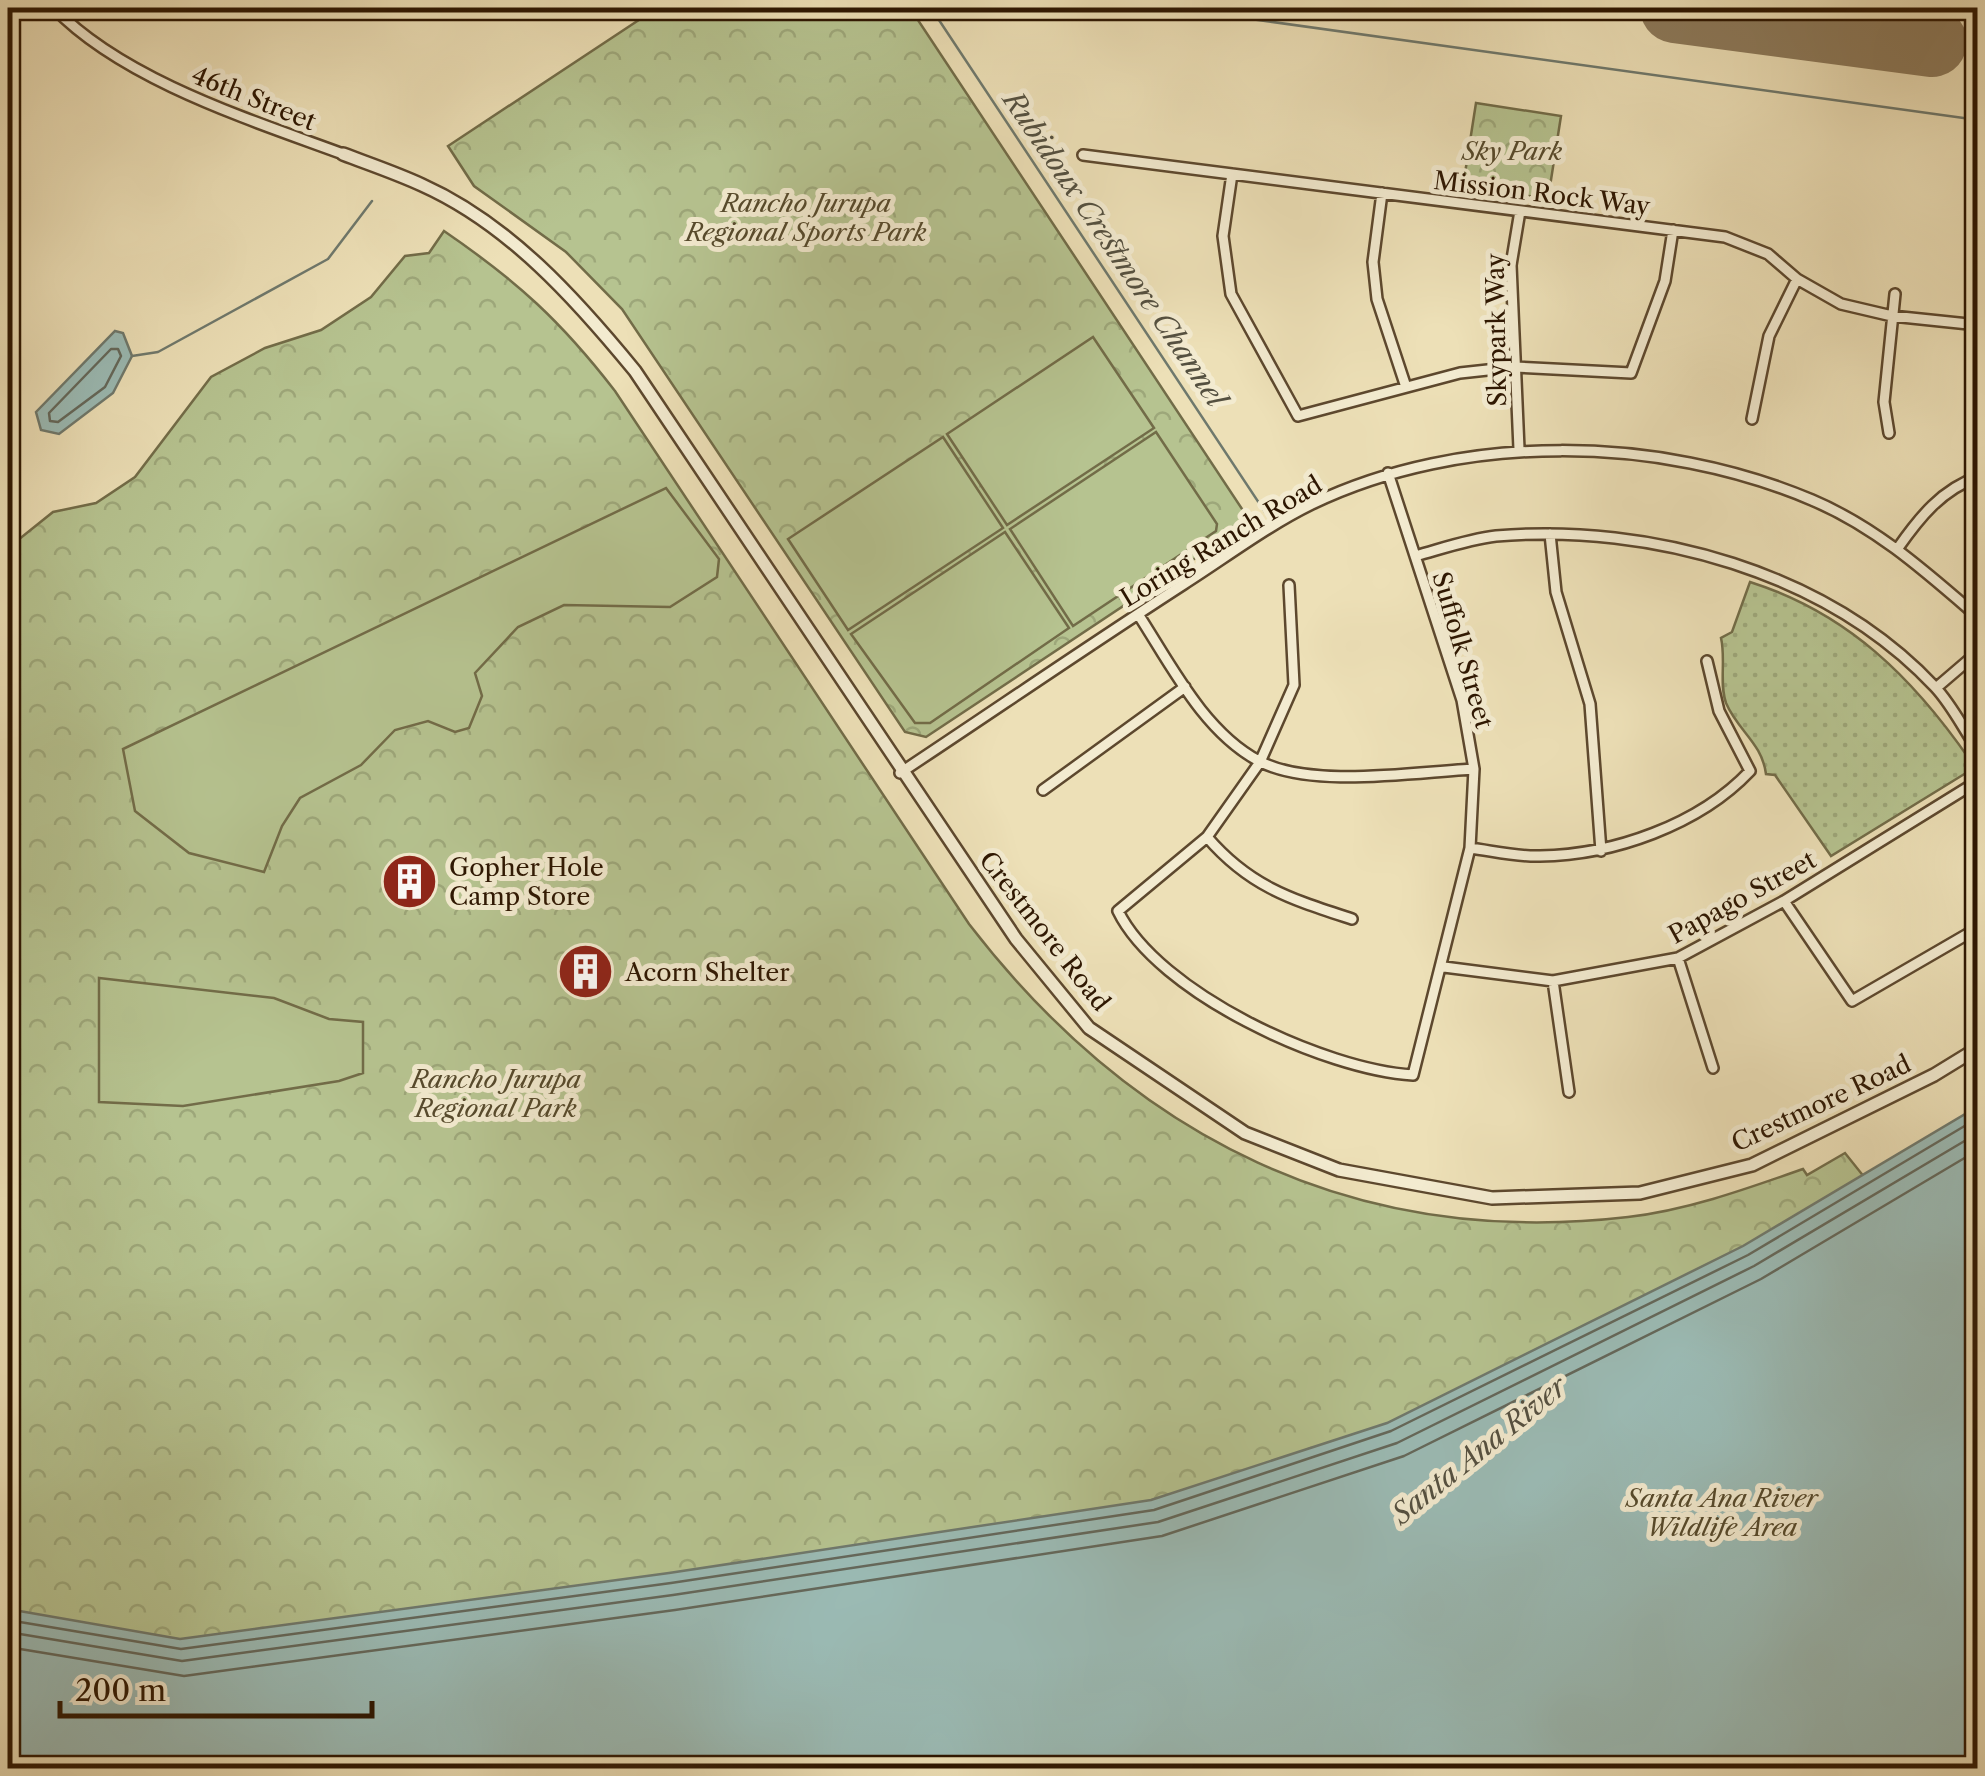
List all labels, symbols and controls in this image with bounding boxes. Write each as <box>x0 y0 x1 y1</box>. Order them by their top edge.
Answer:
street label: 46th Street <box>187 60 321 137</box>
water label: Rubidoux Crestmore Channel <box>995 83 1235 416</box>
park label: Sky Park <box>1460 136 1562 167</box>
street label: Mission Rock Way <box>1432 165 1653 222</box>
park label: Rancho Jurupa Regional Sports Park <box>684 188 926 248</box>
street label: Skypark Way <box>1480 252 1513 407</box>
street label: Loring Ranch Road <box>1115 469 1328 614</box>
street label: Suffolk Street <box>1425 568 1500 732</box>
street label: Papago Street <box>1663 844 1822 951</box>
street label: Crestmore Road <box>973 845 1117 1017</box>
building icon: Gopher Hole Camp Store <box>380 851 440 911</box>
place label: Gopher Hole Camp Store <box>449 852 604 912</box>
building icon: Acorn Shelter <box>556 942 616 1002</box>
place label: Acorn Shelter <box>624 957 790 988</box>
street label: Crestmore Road <box>1727 1048 1916 1159</box>
park label: Rancho Jurupa Regional Park <box>409 1064 581 1124</box>
water label: Santa Ana River <box>1383 1368 1575 1532</box>
park label: Santa Ana River Wildlife Area <box>1624 1483 1819 1543</box>
scale bar <box>60 1656 372 1718</box>
text: 200 m <box>75 1672 166 1709</box>

